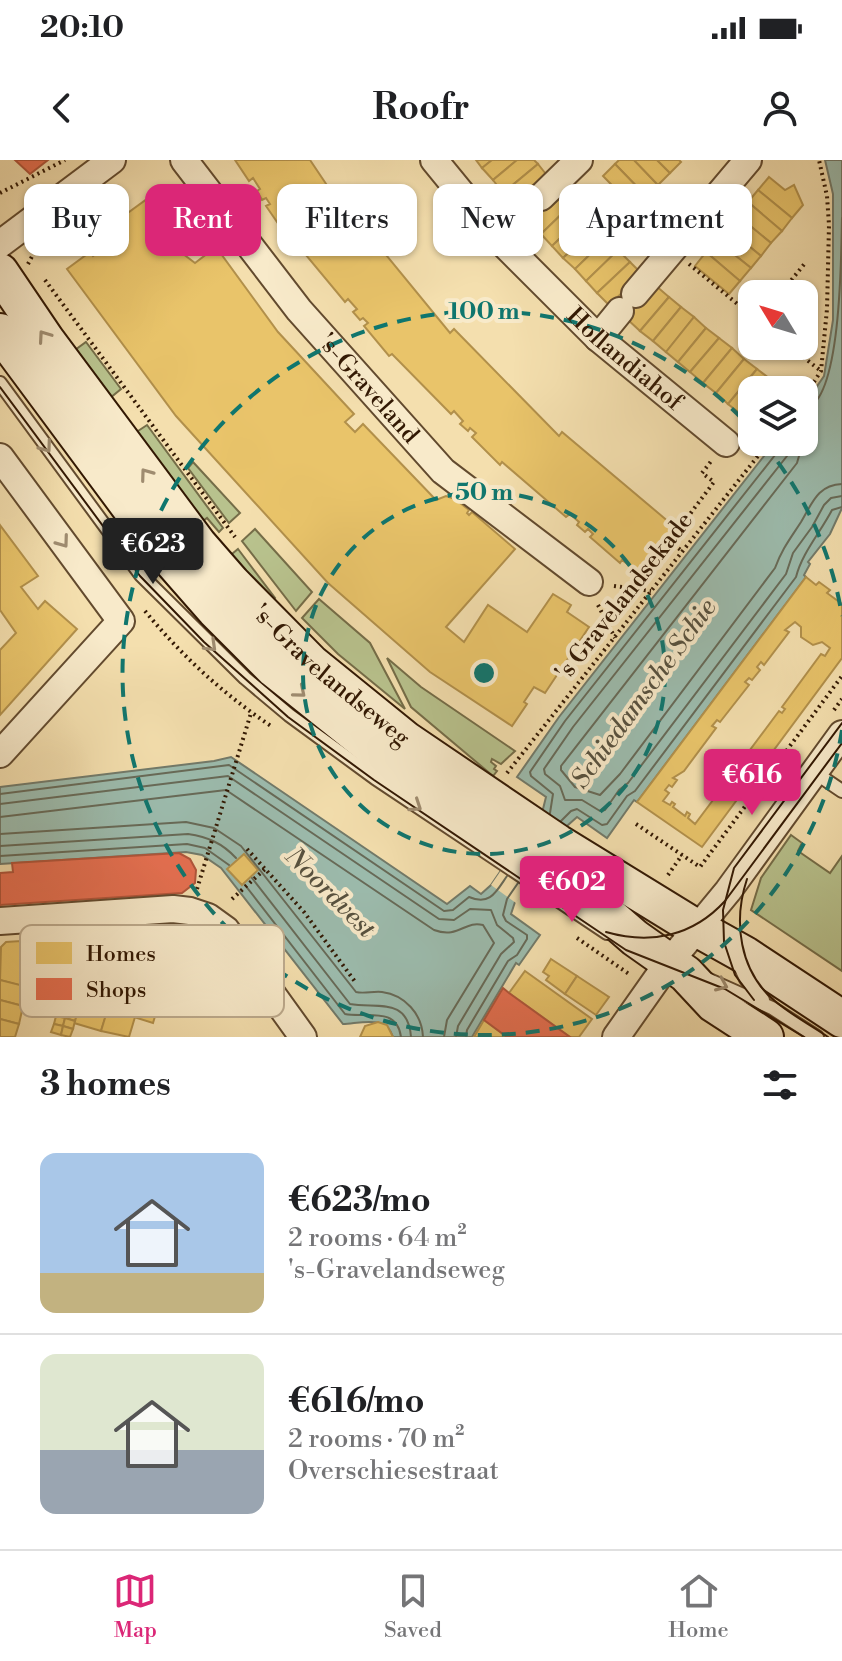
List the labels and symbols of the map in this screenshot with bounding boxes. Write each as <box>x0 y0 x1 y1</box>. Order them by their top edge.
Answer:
north arrow <box>738 280 818 360</box>
text: 100 m <box>448 297 520 327</box>
street label: Hollandiahof <box>560 301 689 418</box>
street label: 's-Graveland <box>311 328 425 450</box>
one-way arrow <box>39 330 53 344</box>
one-way arrow <box>36 438 51 452</box>
one-way arrow <box>141 469 156 483</box>
text: 50 m <box>455 478 513 508</box>
street label: 's Gravelandsekade <box>550 506 700 687</box>
pin: €623 <box>106 518 200 586</box>
one-way arrow <box>53 534 68 548</box>
water label: Schiedamsche Schie <box>564 592 723 795</box>
street label: 's-Gravelandseweg <box>246 598 416 754</box>
one-way arrow <box>202 637 217 651</box>
centre of rings <box>470 659 498 687</box>
one-way arrow <box>291 682 306 697</box>
pin: €616 <box>705 749 799 817</box>
one-way arrow <box>408 796 422 811</box>
water label: Noordvest <box>278 840 383 945</box>
pin: €602 <box>525 856 619 924</box>
legend <box>20 925 284 1017</box>
text: Homes <box>86 941 156 968</box>
one-way arrow <box>714 976 728 992</box>
text: Shops <box>86 977 146 1004</box>

